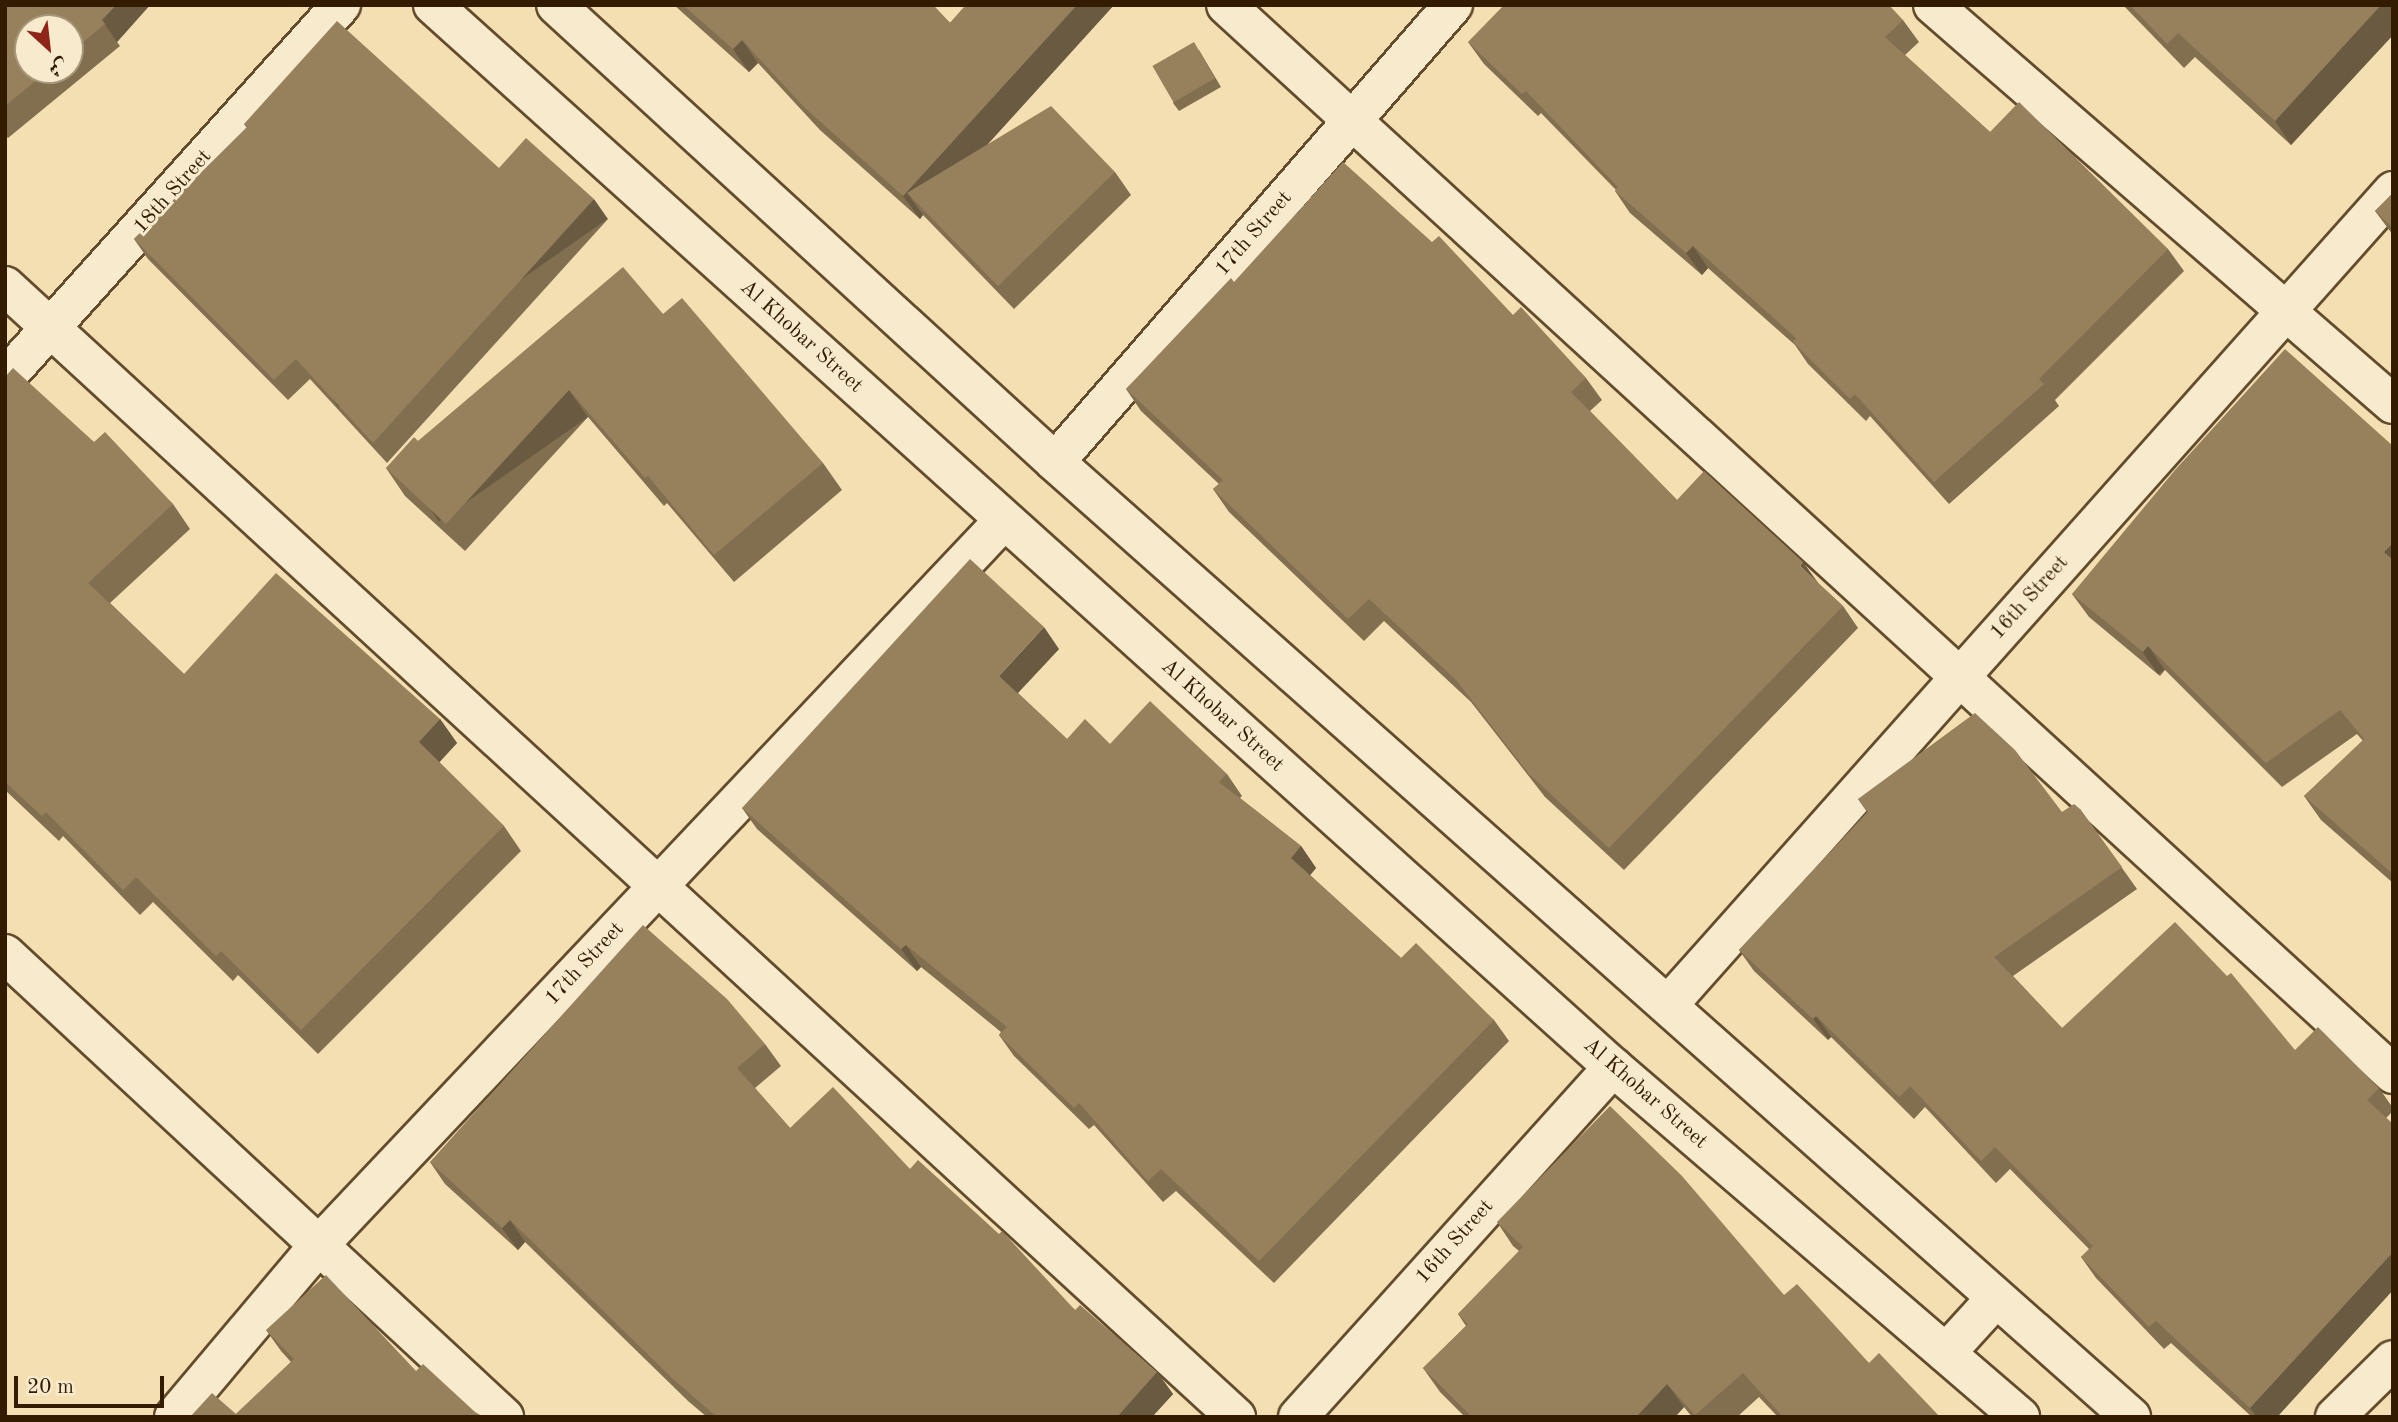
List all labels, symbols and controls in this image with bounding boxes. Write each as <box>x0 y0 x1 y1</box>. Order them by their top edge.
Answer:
north arrow <box>14 14 84 84</box>
text: ش <box>45 54 71 79</box>
street label: 18th Street <box>129 145 217 239</box>
street label: 17th Street <box>1210 186 1298 282</box>
street label: Al Khobar Street <box>734 275 868 399</box>
street label: 16th Street <box>1986 551 2074 645</box>
street label: Al Khobar Street <box>1155 654 1289 778</box>
street label: 17th Street <box>540 917 630 1011</box>
street label: Al Khobar Street <box>1578 1033 1712 1155</box>
street label: 16th Street <box>1411 1195 1499 1289</box>
scale bar <box>18 1362 168 1406</box>
text: 20 m <box>27 1377 74 1398</box>

